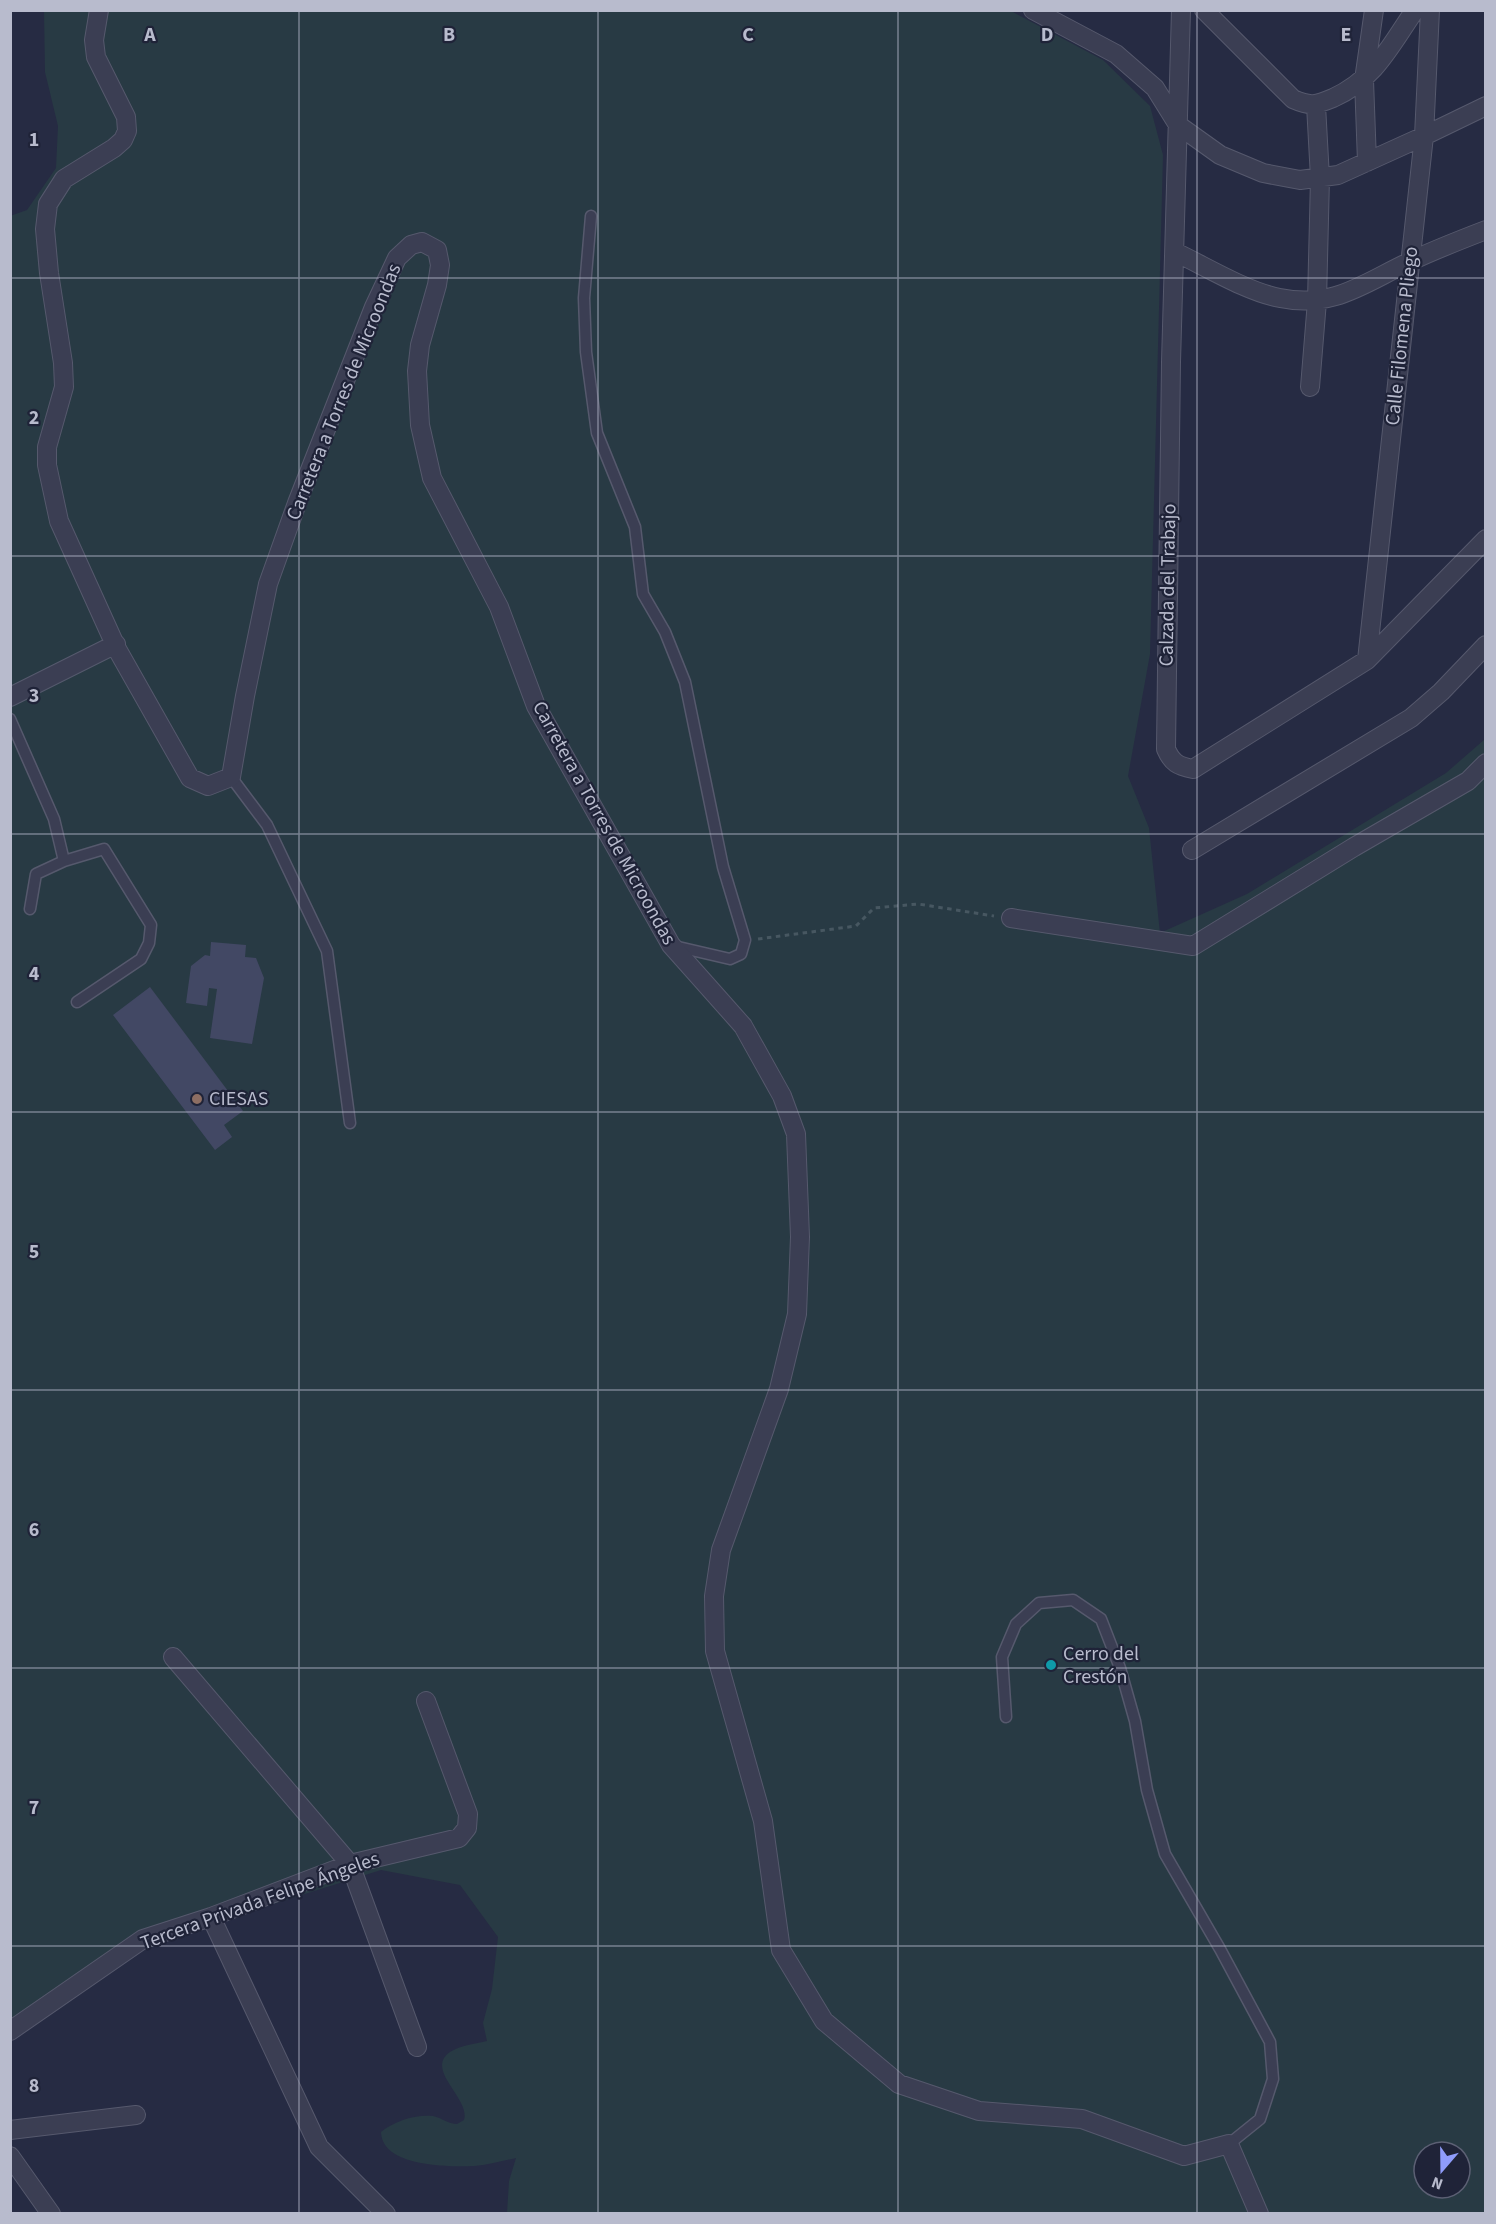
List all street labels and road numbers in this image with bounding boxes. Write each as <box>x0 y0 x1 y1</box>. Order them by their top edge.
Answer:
street label: Calle Filomena Pliego <box>1379 245 1425 427</box>
street label: Carretera a Torres de Microondas <box>280 259 408 525</box>
street label: Calzada del Trabajo <box>1153 503 1183 667</box>
street label: Carretera a Torres de Microondas <box>525 696 683 950</box>
street label: Tercera Privada Felipe Ángeles <box>137 1845 383 1957</box>

